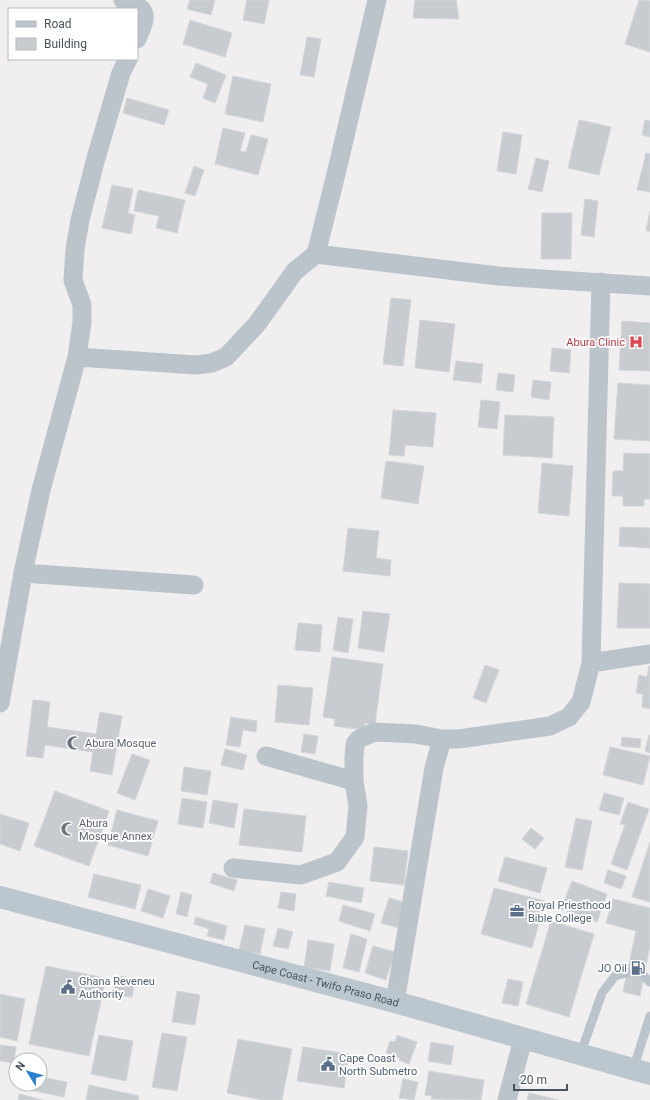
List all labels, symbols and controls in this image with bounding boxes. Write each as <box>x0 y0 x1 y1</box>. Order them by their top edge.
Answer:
legend <box>8 8 138 60</box>
text: Road <box>44 17 72 31</box>
text: Building <box>44 37 87 51</box>
hospital icon: Abura Clinic <box>628 334 644 350</box>
place label: Abura Clinic <box>566 336 625 349</box>
mosque icon: Abura Mosque <box>66 735 82 751</box>
place label: Abura Mosque <box>85 737 157 750</box>
place label: Abura Mosque Annex <box>79 817 153 843</box>
mosque icon: Abura Mosque Annex <box>60 821 76 837</box>
place label: Royal Priesthood Bible College <box>528 899 611 925</box>
office icon: Royal Priesthood Bible College <box>509 903 525 919</box>
street label: Cape Coast - Twifo Praso Road <box>251 958 401 1009</box>
fuel station icon: JO Oil <box>630 960 646 976</box>
place label: JO Oil <box>598 962 627 975</box>
place label: Ghana Reveneu Authority <box>79 975 155 1001</box>
public building icon: Ghana Reveneu Authority <box>60 979 76 995</box>
north arrow <box>8 1052 48 1092</box>
place label: Cape Coast North Submetro <box>339 1052 417 1078</box>
public building icon: Cape Coast North Submetro <box>320 1056 336 1072</box>
text: N <box>13 1059 28 1073</box>
scale bar <box>514 1066 567 1092</box>
text: 20 m <box>520 1073 547 1087</box>

